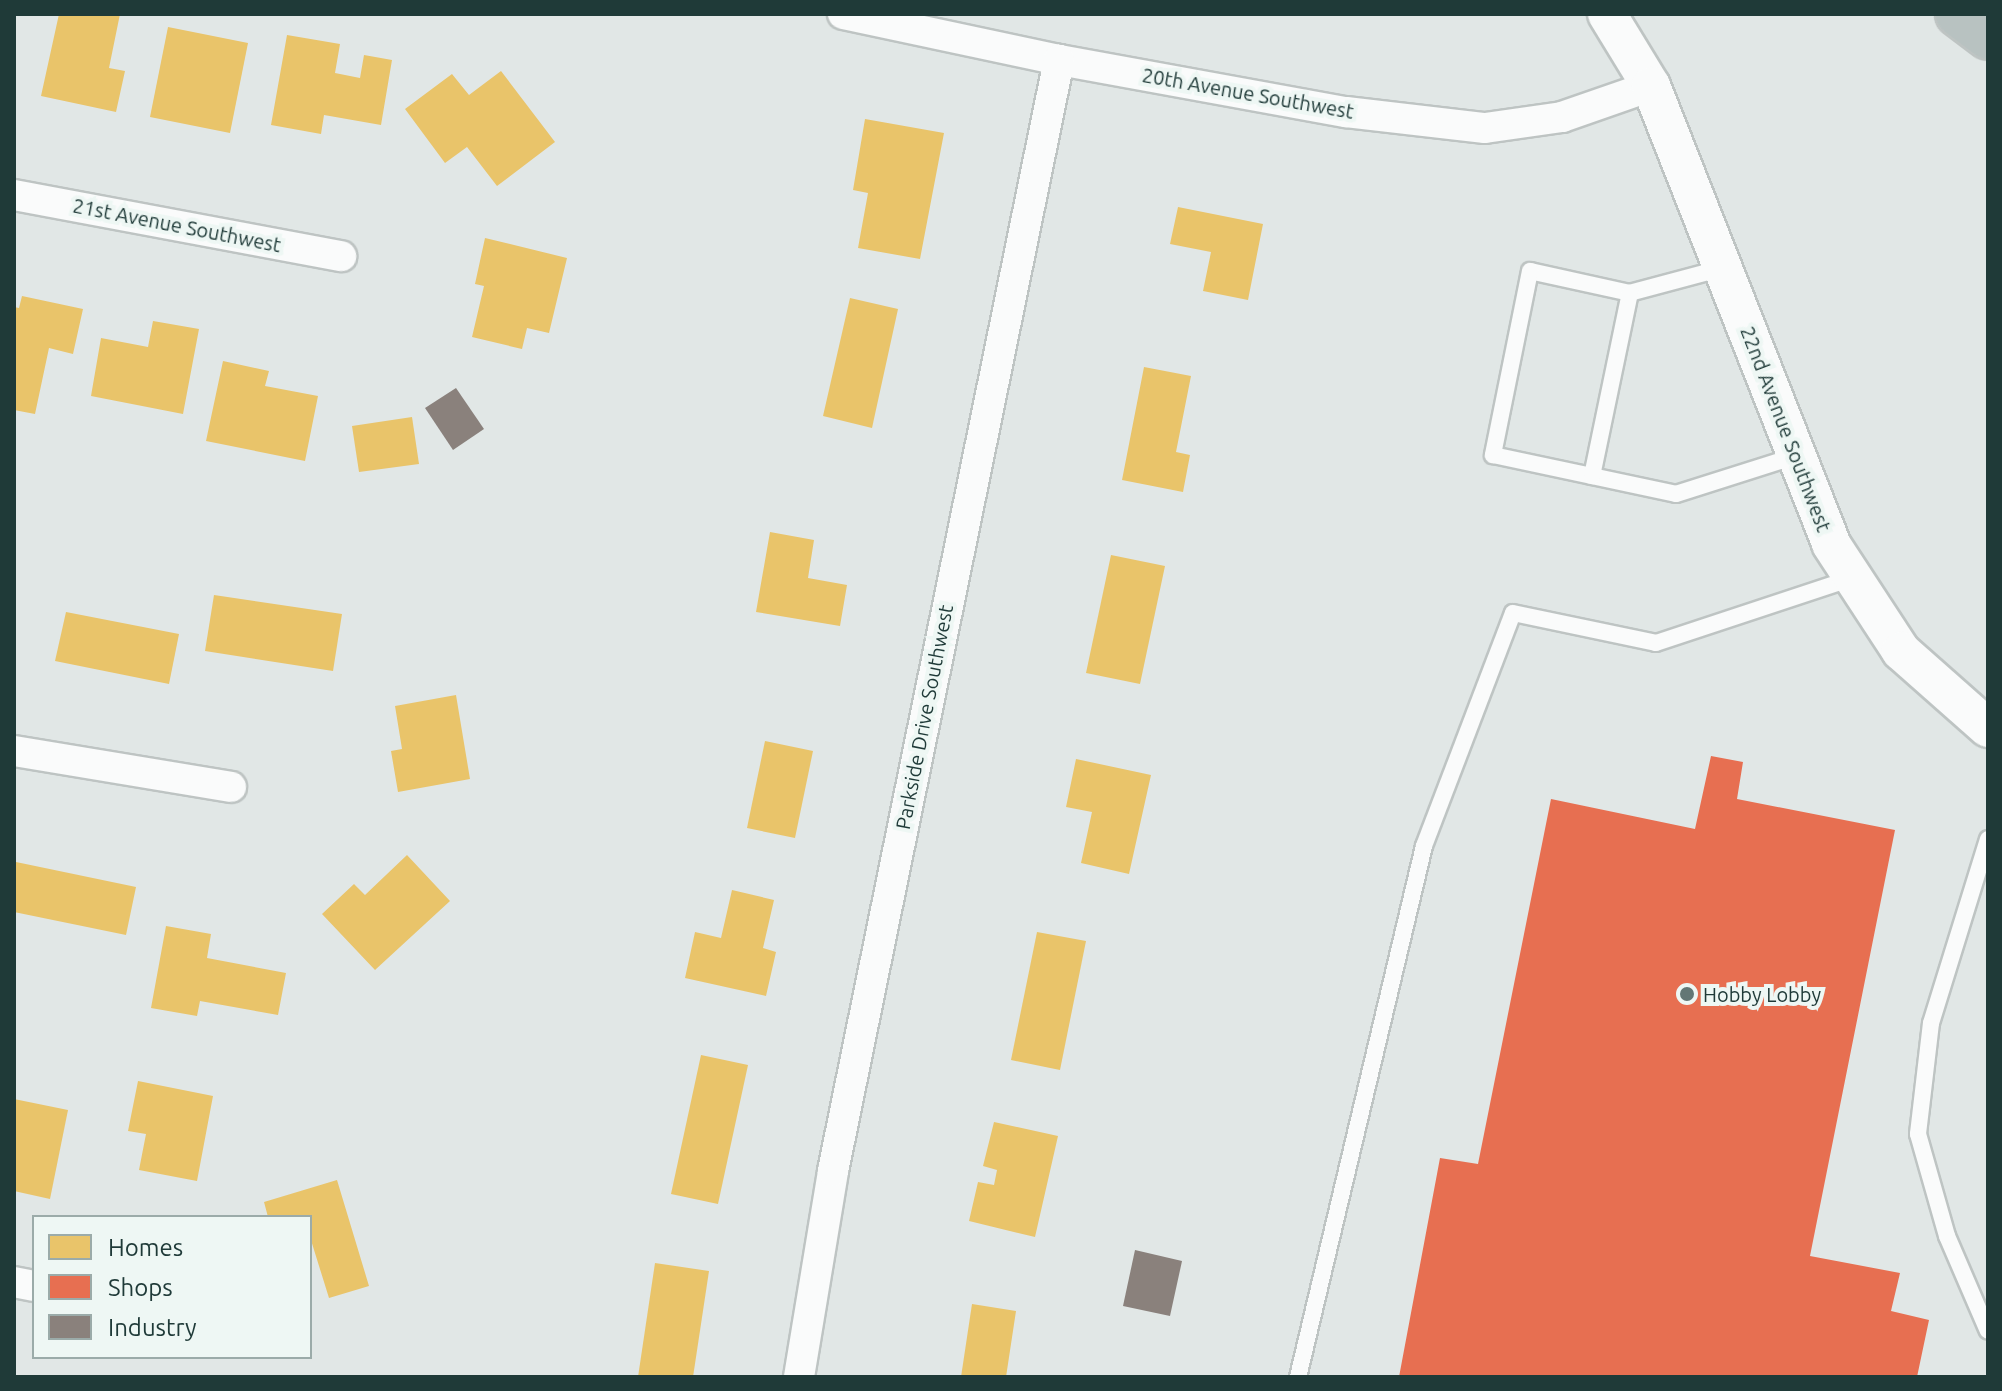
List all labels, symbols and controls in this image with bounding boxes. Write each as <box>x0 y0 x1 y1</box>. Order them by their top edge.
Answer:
street label: 20th Avenue Southwest <box>1140 63 1356 123</box>
street label: 21st Avenue Southwest <box>71 193 283 257</box>
street label: 22nd Avenue Southwest <box>1736 323 1836 535</box>
street label: Parkside Drive Southwest <box>890 603 958 831</box>
place label: Hobby Lobby <box>1703 982 1821 1006</box>
marker: Hobby Lobby <box>1678 985 1696 1003</box>
legend <box>32 1215 312 1359</box>
text: Homes <box>108 1234 183 1261</box>
text: Shops <box>108 1274 173 1301</box>
text: Industry <box>108 1314 197 1341</box>

